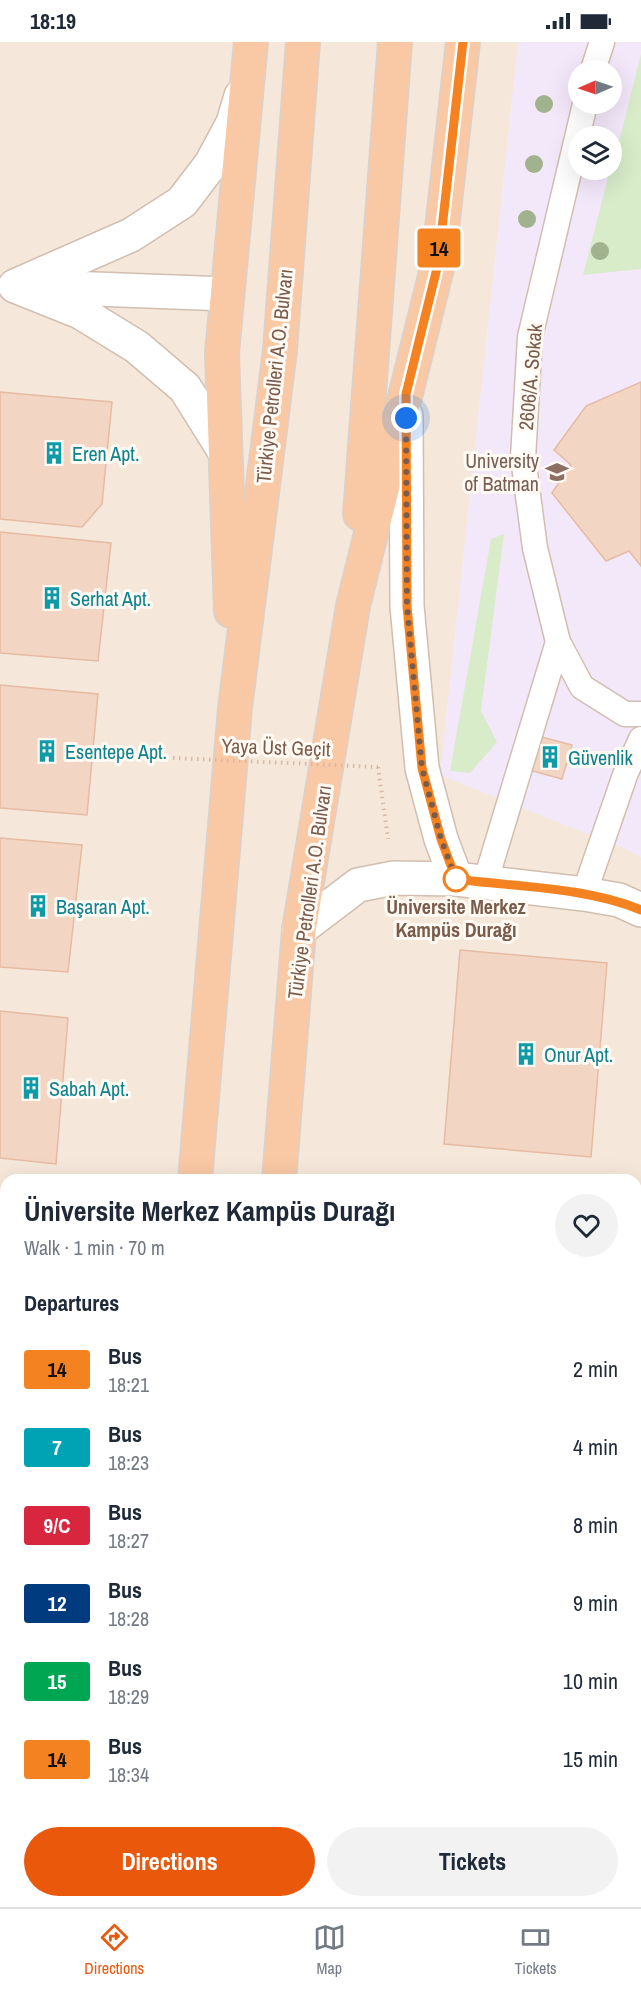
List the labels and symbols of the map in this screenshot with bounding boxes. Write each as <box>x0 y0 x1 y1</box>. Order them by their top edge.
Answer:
north arrow <box>568 60 622 114</box>
line badge: 14 <box>412 228 466 268</box>
street label: Türkiye Petrolleri A.O. Bulvarı <box>249 267 299 485</box>
street label: 2606/A. Sokak <box>512 322 548 431</box>
your location <box>391 403 421 433</box>
building icon: Eren Apt. <box>41 440 67 466</box>
place label: Eren Apt. <box>72 440 139 467</box>
place label: University of Batman <box>464 447 540 497</box>
school or university icon: University of Batman <box>544 459 570 485</box>
building icon: Serhat Apt. <box>39 585 65 611</box>
place label: Serhat Apt. <box>70 585 151 612</box>
street label: Yaya Üst Geçit <box>221 732 331 762</box>
building icon: Esentepe Apt. <box>34 738 60 764</box>
place label: Esentepe Apt. <box>65 738 167 765</box>
building icon: Güvenlik <box>537 744 563 770</box>
place label: Güvenlik <box>568 744 634 771</box>
street label: Türkiye Petrolleri A.O. Bulvarı <box>281 783 337 1001</box>
marker: Üniversite Merkez Kampüs Durağı <box>443 866 469 892</box>
building icon: Başaran Apt. <box>25 893 51 919</box>
place label: Başaran Apt. <box>56 893 150 920</box>
place label: Üniversite Merkez Kampüs Durağı <box>386 893 526 943</box>
building icon: Onur Apt. <box>513 1041 539 1067</box>
place label: Onur Apt. <box>544 1041 613 1068</box>
building icon: Sabah Apt. <box>18 1075 44 1101</box>
place label: Sabah Apt. <box>49 1075 129 1102</box>

